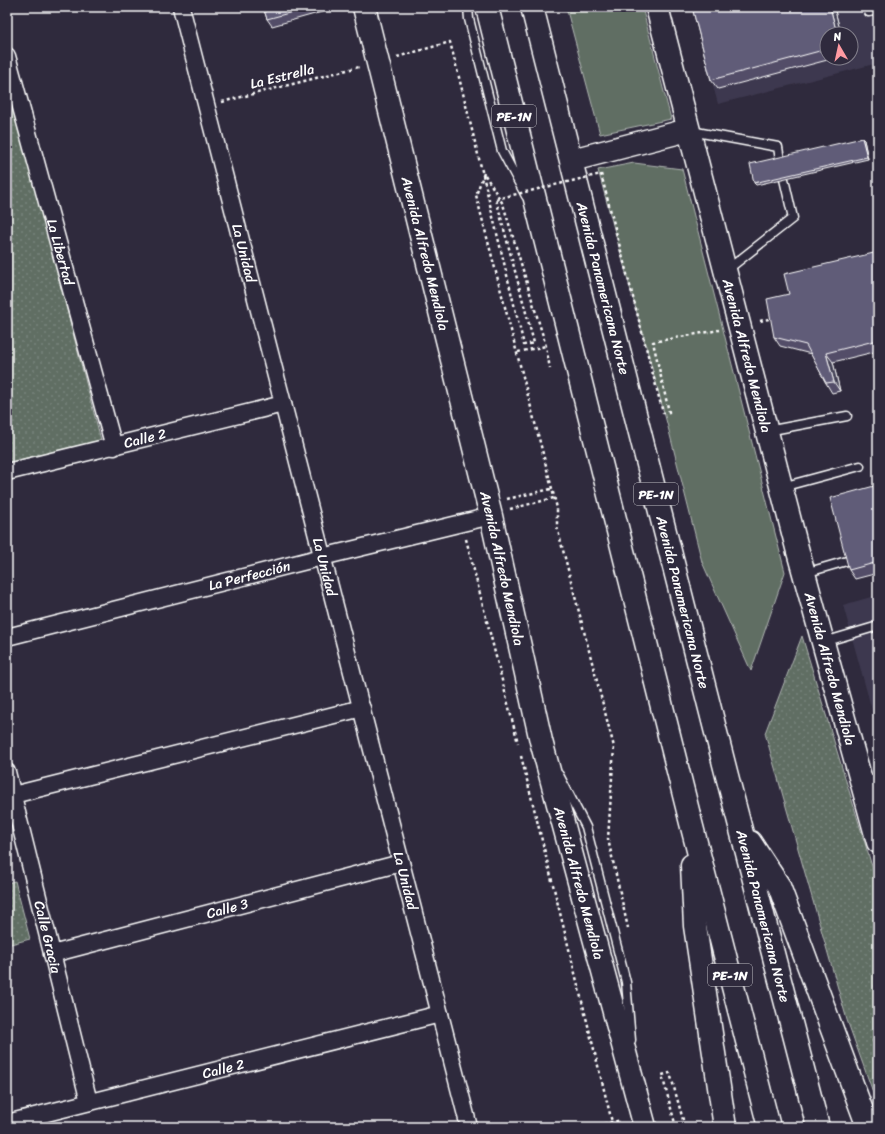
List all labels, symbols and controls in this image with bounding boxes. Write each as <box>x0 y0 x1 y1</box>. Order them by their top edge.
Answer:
north arrow <box>819 26 859 66</box>
text: N <box>831 27 843 47</box>
street label: La Estrella <box>247 56 317 97</box>
road number: PE-1N <box>492 105 536 127</box>
street label: Avenida Alfredo Mendiola <box>394 173 456 333</box>
street label: Avenida Panamericana Norte <box>569 198 637 377</box>
street label: La Libertad <box>39 216 82 289</box>
street label: La Unidad <box>224 221 264 287</box>
street label: Avenida Alfredo Mendiola <box>715 275 779 435</box>
street label: Calle 2 <box>121 421 169 456</box>
road number: PE-1N <box>634 483 678 505</box>
street label: Avenida Alfredo Mendiola <box>472 487 531 648</box>
street label: Avenida Panamericana Norte <box>648 512 716 692</box>
street label: La Unidad <box>305 535 344 600</box>
street label: La Perfección <box>206 553 294 598</box>
street label: Avenida Alfredo Mendiola <box>796 588 863 748</box>
street label: Avenida Alfredo Mendiola <box>546 803 611 962</box>
street label: Avenida Panamericana Norte <box>728 826 797 1005</box>
street label: La Unidad <box>386 849 425 914</box>
street label: Calle 3 <box>204 891 251 926</box>
street label: Calle Gracia <box>26 898 69 977</box>
road number: PE-1N <box>708 964 752 986</box>
street label: Calle 2 <box>200 1052 247 1086</box>

